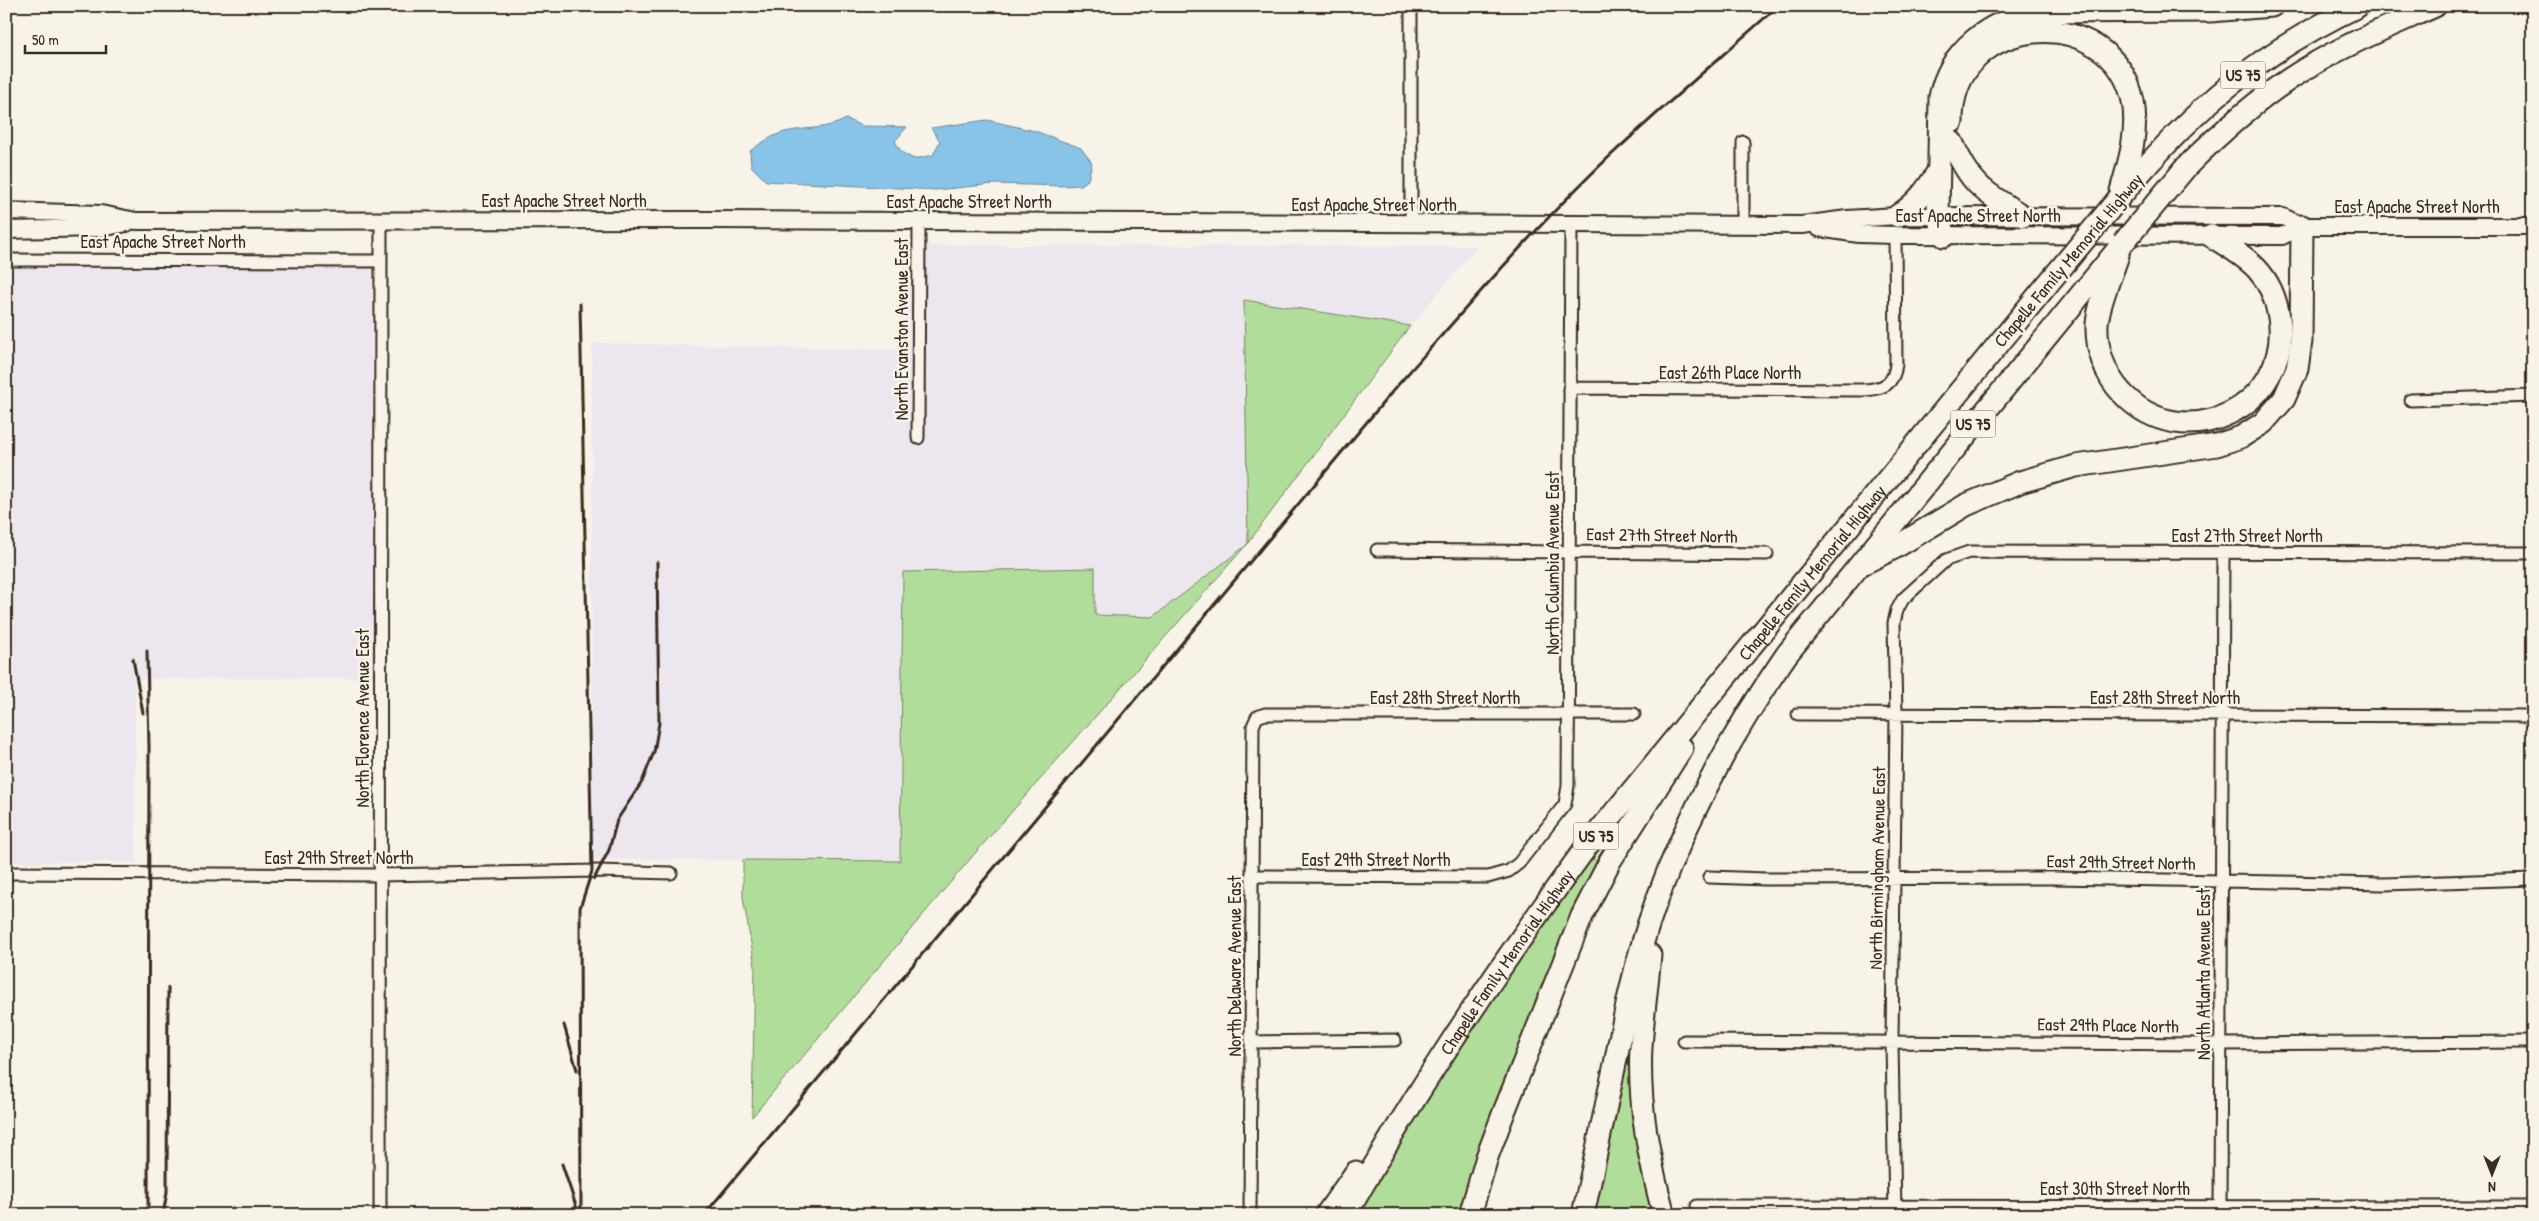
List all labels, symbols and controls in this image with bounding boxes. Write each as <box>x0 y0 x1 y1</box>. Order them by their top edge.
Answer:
scale bar <box>25 22 106 54</box>
text: 50 m <box>32 29 59 50</box>
road number: US 75 <box>2220 62 2266 88</box>
street label: Chapelle Family Memorial Highway <box>1988 167 2149 352</box>
street label: East Apache Street North <box>481 188 647 213</box>
street label: East Apache Street North <box>886 189 1052 214</box>
street label: East Apache Street North <box>1291 192 1457 217</box>
street label: East Apache Street North <box>2334 194 2500 219</box>
street label: East Apache Street North <box>1895 203 2061 228</box>
street label: East Apache Street North <box>80 229 246 254</box>
street label: North Evanston Avenue East <box>889 237 914 420</box>
street label: East 26th Place North <box>1659 360 1801 385</box>
road number: US 75 <box>1950 410 1996 438</box>
street label: North Columbia Avenue East <box>1540 470 1565 655</box>
street label: Chapelle Family Memorial Highway <box>1732 479 1891 665</box>
street label: East 27th Street North <box>1586 521 1738 549</box>
street label: East 27th Street North <box>2171 523 2323 548</box>
street label: North Florence Avenue East <box>350 628 375 807</box>
street label: East 28th Street North <box>1370 685 1520 710</box>
street label: East 28th Street North <box>2090 685 2240 710</box>
street label: North Birmingham Avenue East <box>1863 765 1891 970</box>
road number: US 75 <box>1574 822 1618 849</box>
street label: East 29th Street North <box>265 845 414 870</box>
street label: East 29th Street North <box>1302 847 1451 872</box>
street label: East 29th Street North <box>2046 848 2196 876</box>
street label: Chapelle Family Memorial Highway <box>1433 863 1579 1059</box>
street label: North Delaware Avenue East <box>1222 875 1247 1056</box>
street label: North Atlanta Avenue East <box>2191 887 2216 1060</box>
street label: East 29th Place North <box>2037 1011 2179 1039</box>
north arrow <box>2466 1148 2516 1198</box>
street label: East 30th Street North <box>2040 1176 2190 1201</box>
text: N <box>2488 1178 2496 1197</box>

